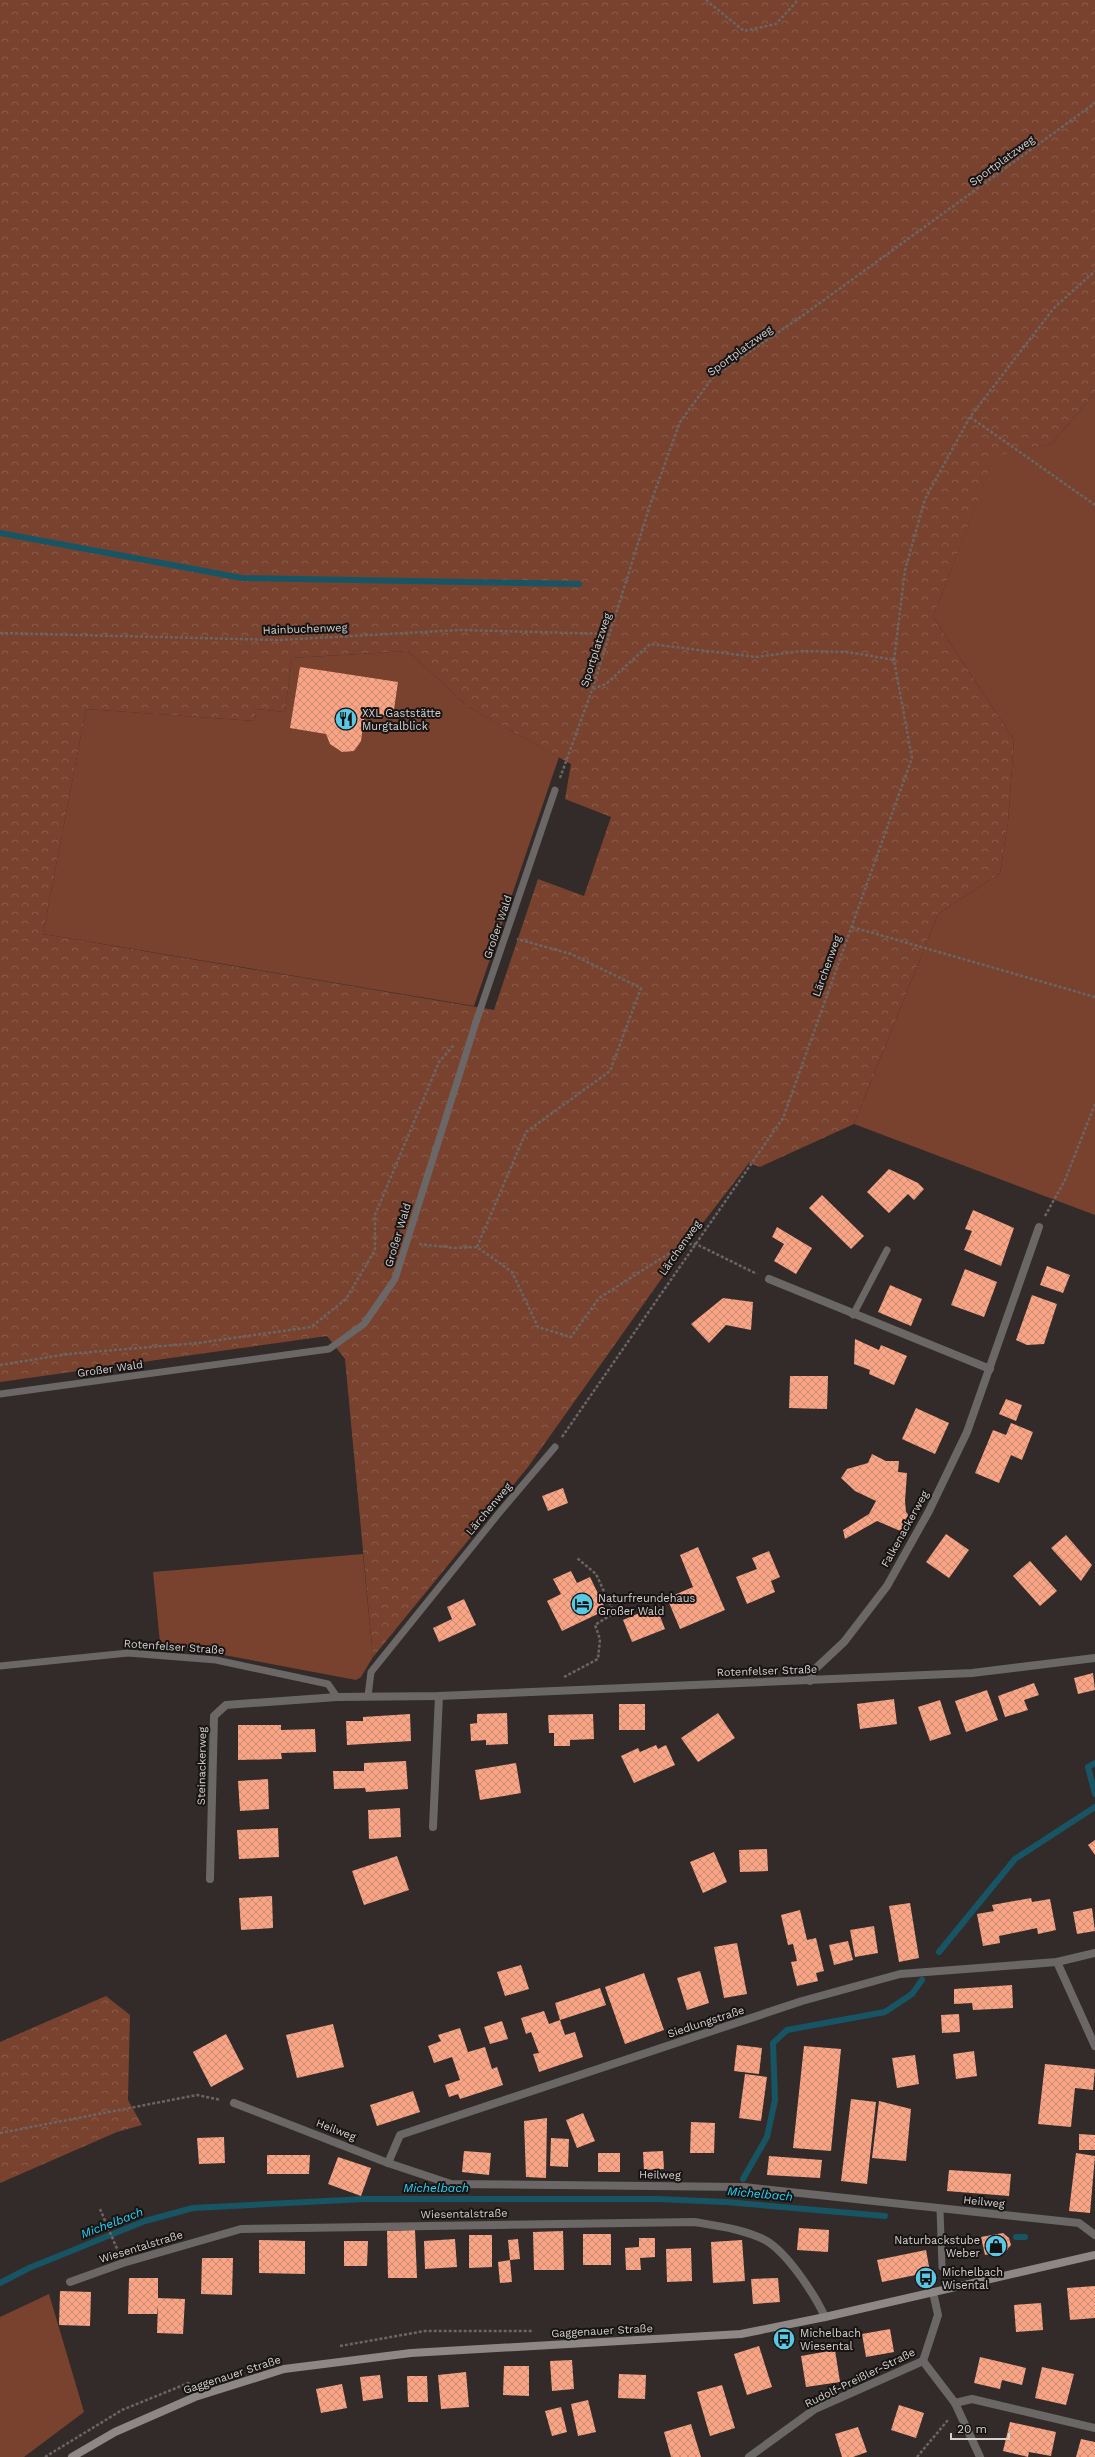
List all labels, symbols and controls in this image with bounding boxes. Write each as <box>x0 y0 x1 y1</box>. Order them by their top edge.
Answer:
street label: Sportplatzweg <box>967 133 1037 189</box>
street label: Sportplatzweg <box>705 323 775 379</box>
street label: Sportplatzweg <box>578 611 614 689</box>
street label: Hainbuchenweg <box>262 621 348 637</box>
restaurant icon: XXL Gaststätte Murgtalblick <box>333 706 359 732</box>
place label: XXL Gaststätte Murgtalblick <box>362 707 441 733</box>
street label: Großer Wald <box>481 894 515 960</box>
street label: Lärchenweg <box>810 933 844 998</box>
street label: Großer Wald <box>382 1201 414 1269</box>
street label: Lärchenweg <box>656 1218 704 1278</box>
street label: Großer Wald <box>76 1358 144 1380</box>
street label: Lärchenweg <box>463 1480 515 1538</box>
street label: Falkenackerweg <box>879 1488 931 1570</box>
hotel icon: Naturfreundehaus Großer Wald <box>569 1591 595 1617</box>
place label: Naturfreundehaus Großer Wald <box>598 1592 696 1618</box>
street label: Rotenfelser Straße <box>123 1637 225 1657</box>
street label: Rotenfelser Straße <box>716 1663 818 1679</box>
street label: Steinackerweg <box>195 1727 209 1805</box>
street label: Siedlungstraße <box>666 2003 746 2041</box>
street label: Heilweg <box>314 2116 358 2144</box>
street label: Heilweg <box>639 2168 681 2182</box>
water label: Michelbach <box>403 2181 469 2195</box>
water label: Michelbach <box>727 2184 793 2204</box>
street label: Heilweg <box>963 2193 1006 2211</box>
water label: Michelbach <box>79 2205 145 2241</box>
street label: Wiesentalstraße <box>420 2207 508 2221</box>
street label: Wiesentalstraße <box>97 2228 185 2266</box>
shop icon: Naturbackstube Weber <box>983 2233 1009 2259</box>
place label: Naturbackstube Weber <box>894 2234 981 2260</box>
bus stop icon: Michelbach Wisental <box>913 2265 939 2291</box>
place label: Michelbach Wisental <box>942 2266 1003 2292</box>
street label: Gaggenauer Straße <box>551 2322 653 2340</box>
bus stop icon: Michelbach Wiesental <box>771 2326 797 2352</box>
place label: Michelbach Wiesental <box>800 2327 861 2353</box>
street label: Rudolf-Preißler-Straße <box>803 2346 917 2410</box>
street label: Gaggenauer Straße <box>182 2353 282 2397</box>
scale bar <box>951 2415 1009 2441</box>
text: 20 m <box>957 2422 987 2436</box>

